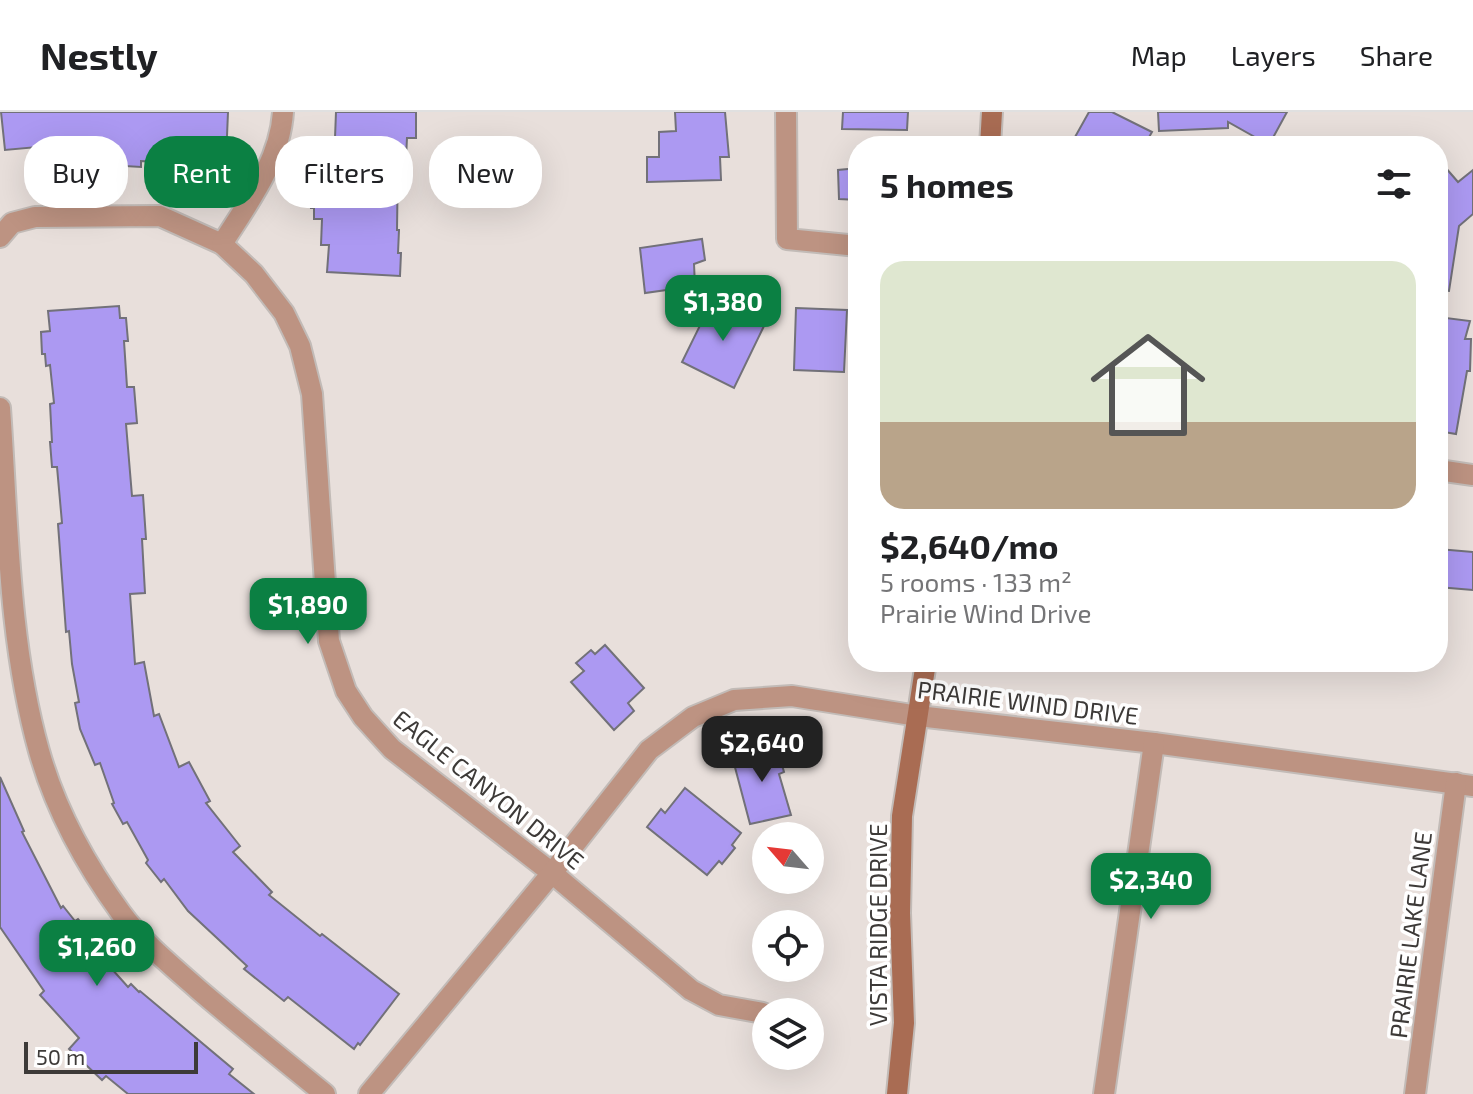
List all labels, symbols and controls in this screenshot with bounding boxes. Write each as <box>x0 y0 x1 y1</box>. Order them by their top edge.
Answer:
text: Nestly <box>40 32 158 78</box>
text: Map <box>1131 38 1187 72</box>
text: Layers <box>1231 38 1316 72</box>
text: Share <box>1360 38 1433 72</box>
chip: Buy <box>24 136 128 208</box>
chip: Rent <box>144 136 259 208</box>
chip: Filters <box>275 136 413 208</box>
chip: New <box>429 136 542 208</box>
icon: filters <box>1372 162 1416 206</box>
text: 5 homes <box>880 164 1014 205</box>
pin: $1,380 <box>658 275 788 343</box>
text: $1,380 <box>683 285 763 316</box>
icon: home <box>1076 313 1220 457</box>
text: $2,640/mo <box>880 525 1059 566</box>
text: 5 rooms · 133 m² <box>880 566 1072 597</box>
pin: $1,890 <box>243 578 373 646</box>
text: $1,890 <box>268 588 348 619</box>
text: Prairie Wind Drive <box>880 597 1091 628</box>
street label: PRAIRIE WIND DRIVE <box>916 674 1140 730</box>
street label: EAGLE CANYON DRIVE <box>388 703 590 875</box>
pin: $2,640 <box>697 716 827 784</box>
text: $2,640 <box>720 726 804 757</box>
north arrow <box>752 822 824 894</box>
map controls <box>752 822 824 1070</box>
street label: VISTA RIDGE DRIVE <box>863 824 892 1026</box>
street label: PRAIRIE LAKE LANE <box>1383 830 1437 1040</box>
pin: $2,340 <box>1086 853 1216 921</box>
text: $2,340 <box>1109 863 1193 894</box>
button: locate <box>752 910 824 982</box>
pin: $1,260 <box>32 920 162 988</box>
text: $1,260 <box>57 930 137 961</box>
button: layers <box>752 998 824 1070</box>
scale bar <box>24 1038 198 1074</box>
text: 50 m <box>36 1043 85 1069</box>

